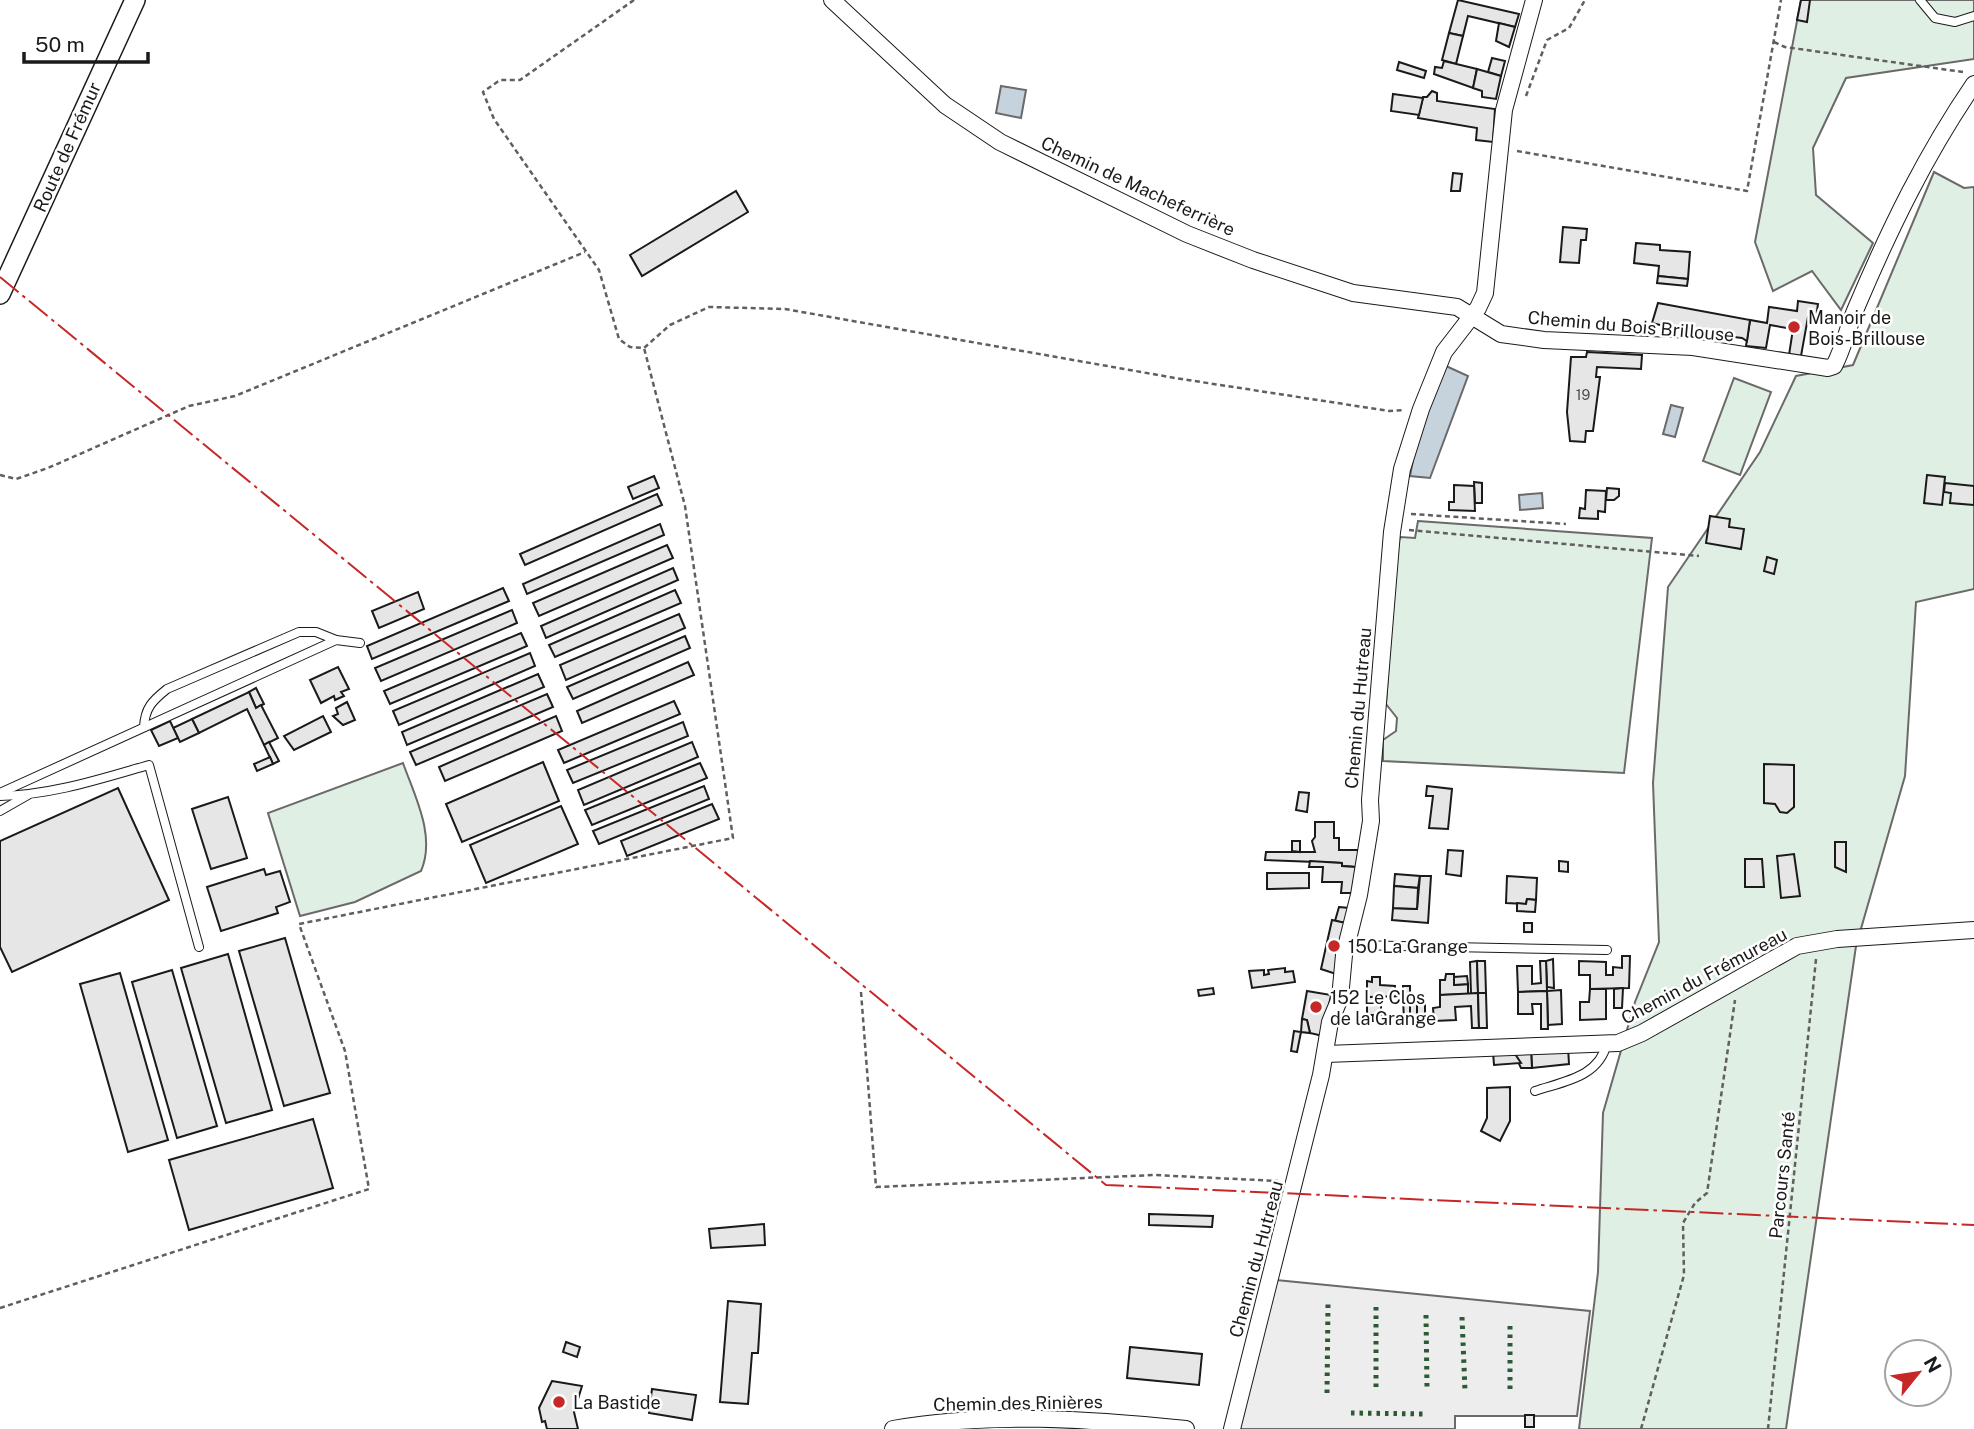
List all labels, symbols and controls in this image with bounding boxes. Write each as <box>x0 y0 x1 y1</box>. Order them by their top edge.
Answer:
scale bar <box>24 21 149 65</box>
text: 50 m <box>35 32 85 57</box>
street label: Route de Frémur <box>29 79 105 215</box>
street label: Chemin de Macheferrière <box>1038 132 1238 240</box>
street label: Chemin du Bois Brillouse <box>1527 307 1735 345</box>
place label: Manoir de Bois-Brillouse <box>1808 307 1925 349</box>
marker: Manoir de Bois-Brillouse <box>1786 319 1802 335</box>
house number: 19 <box>1576 387 1590 403</box>
street label: Chemin du Hutreau <box>1340 626 1376 790</box>
street label: Chemin du Frémureau <box>1618 923 1790 1029</box>
place label: 150 La Grange <box>1348 936 1468 957</box>
marker: 150 La Grange <box>1326 938 1342 954</box>
place label: 152 Le Clos de la Grange <box>1330 987 1436 1029</box>
marker: 152 Le Clos de la Grange <box>1308 999 1324 1015</box>
street label: Parcours Santé <box>1765 1110 1799 1240</box>
street label: Chemin du Hutreau <box>1225 1178 1287 1340</box>
north arrow <box>1883 1338 1953 1408</box>
text: N <box>1919 1353 1946 1376</box>
street label: Chemin des Rinières <box>933 1391 1103 1415</box>
place label: La Bastide <box>573 1392 661 1413</box>
marker: La Bastide <box>551 1394 567 1410</box>

